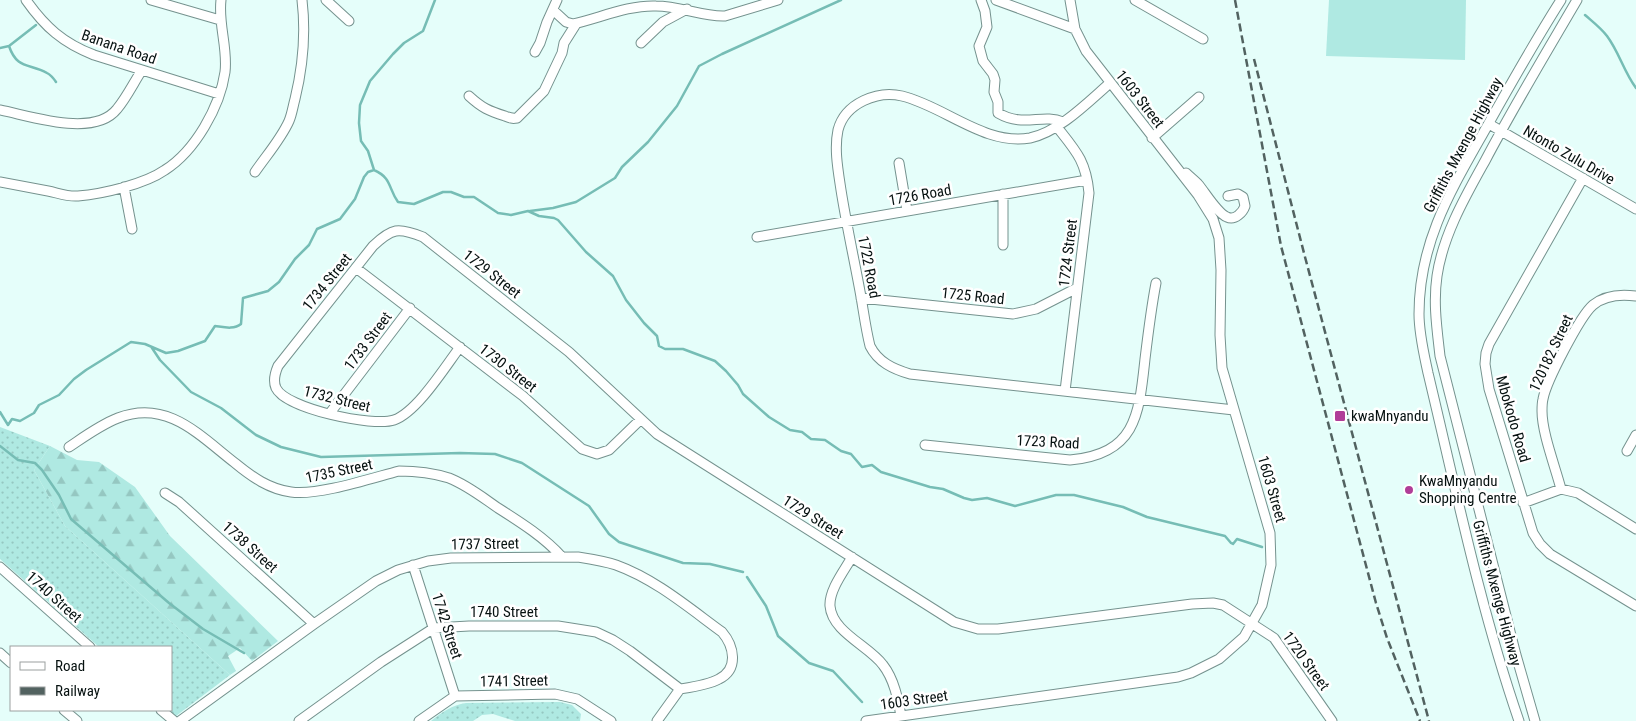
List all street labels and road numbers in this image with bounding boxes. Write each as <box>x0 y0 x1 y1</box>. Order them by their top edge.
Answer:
street label: Banana Road <box>79 26 159 68</box>
street label: 1603 Street <box>1112 67 1168 131</box>
street label: Griffiths Mxenge Highway <box>1420 74 1506 216</box>
street label: Ntonto Zulu Drive <box>1520 122 1618 188</box>
street label: 1726 Road <box>887 181 953 209</box>
street label: 1724 Street <box>1055 218 1081 288</box>
street label: 1722 Road <box>854 234 884 300</box>
street label: 1729 Street <box>460 246 524 302</box>
street label: 1734 Street <box>299 250 355 314</box>
street label: 1725 Road <box>941 284 1005 308</box>
street label: 1733 Street <box>340 308 396 374</box>
street label: 120182 Street <box>1525 312 1577 394</box>
street label: 1730 Street <box>476 340 540 396</box>
street label: Mbokodo Road <box>1492 374 1534 464</box>
street label: 1732 Street <box>302 382 372 416</box>
street label: 1723 Road <box>1016 431 1080 453</box>
street label: 1603 Street <box>1254 454 1290 524</box>
street label: 1735 Street <box>304 455 374 487</box>
street label: 1729 Street <box>779 491 847 543</box>
street label: 1738 Street <box>219 517 281 577</box>
street label: Griffiths Mxenge Highway <box>1469 518 1525 668</box>
street label: 1737 Street <box>451 534 519 554</box>
street label: 1740 Street <box>23 567 85 627</box>
street label: 1742 Street <box>428 591 466 661</box>
street label: 1740 Street <box>470 603 538 621</box>
street label: 1720 Street <box>1279 628 1333 694</box>
street label: 1741 Street <box>480 671 548 691</box>
street label: 1603 Street <box>879 686 949 714</box>

